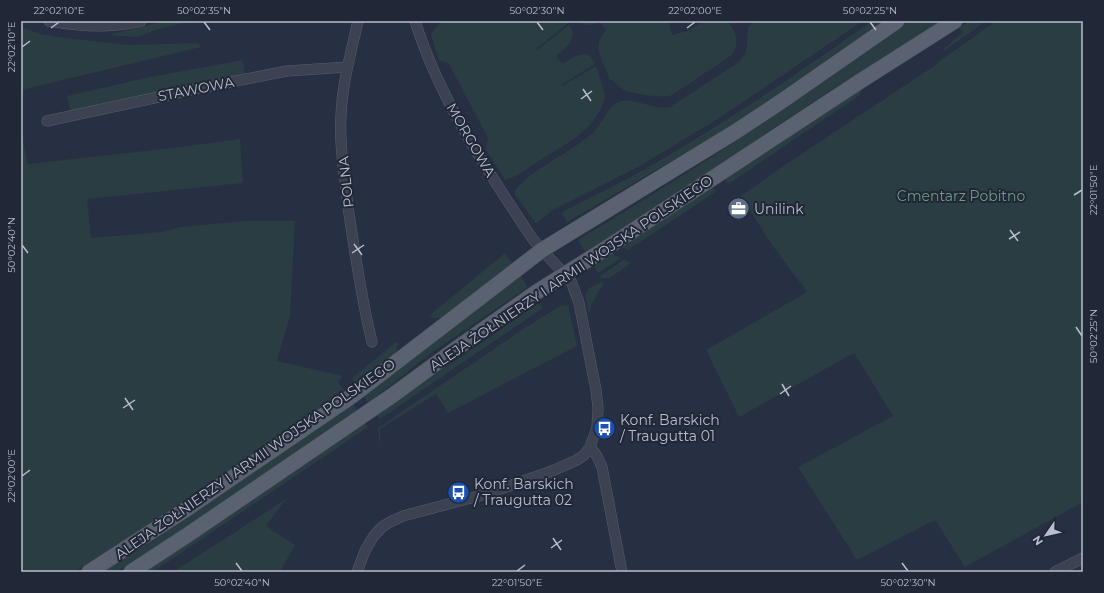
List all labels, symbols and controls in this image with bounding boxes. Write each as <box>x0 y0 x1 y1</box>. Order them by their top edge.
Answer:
text: 22°02'10"E <box>33 4 85 17</box>
text: 50°02'35"N <box>177 4 231 17</box>
text: 50°02'30"N <box>509 4 565 17</box>
text: 22°02'00"E <box>668 4 722 17</box>
text: 50°02'25"N <box>843 4 897 17</box>
text: 22°02'10"E <box>5 21 18 73</box>
street label: STAWOWA <box>156 73 237 105</box>
street label: MORGOWA <box>443 100 500 181</box>
street label: POLNA <box>334 155 358 209</box>
text: 22°01'50"E <box>1087 164 1100 215</box>
street label: ALEJA ŻOŁNIERZY I ARMII WOJSKA POLSKIEGO <box>426 171 716 375</box>
park label: Cmentarz Pobitno <box>897 187 1025 205</box>
office icon: Unilink <box>726 196 752 222</box>
place label: Unilink <box>754 200 804 218</box>
text: 50°02'40"N <box>5 217 18 273</box>
text: 50°02'25"N <box>1087 309 1100 363</box>
street label: ALEJA ŻOŁNIERZY I ARMII WOJSKA POLSKIEGO <box>111 355 399 563</box>
place label: Konf. Barskich / Traugutta 01 <box>619 411 720 445</box>
bus stop icon: Konf. Barskich / Traugutta 01 <box>591 415 617 441</box>
text: 22°02'00"E <box>5 449 18 503</box>
place label: Konf. Barskich / Traugutta 02 <box>473 475 574 509</box>
bus stop icon: Konf. Barskich / Traugutta 02 <box>445 479 471 505</box>
north arrow <box>1026 515 1066 555</box>
text: N <box>1029 533 1046 548</box>
text: 50°02'40"N <box>214 576 270 589</box>
text: 22°01'50"E <box>492 576 543 589</box>
text: 50°02'30"N <box>880 576 936 589</box>

